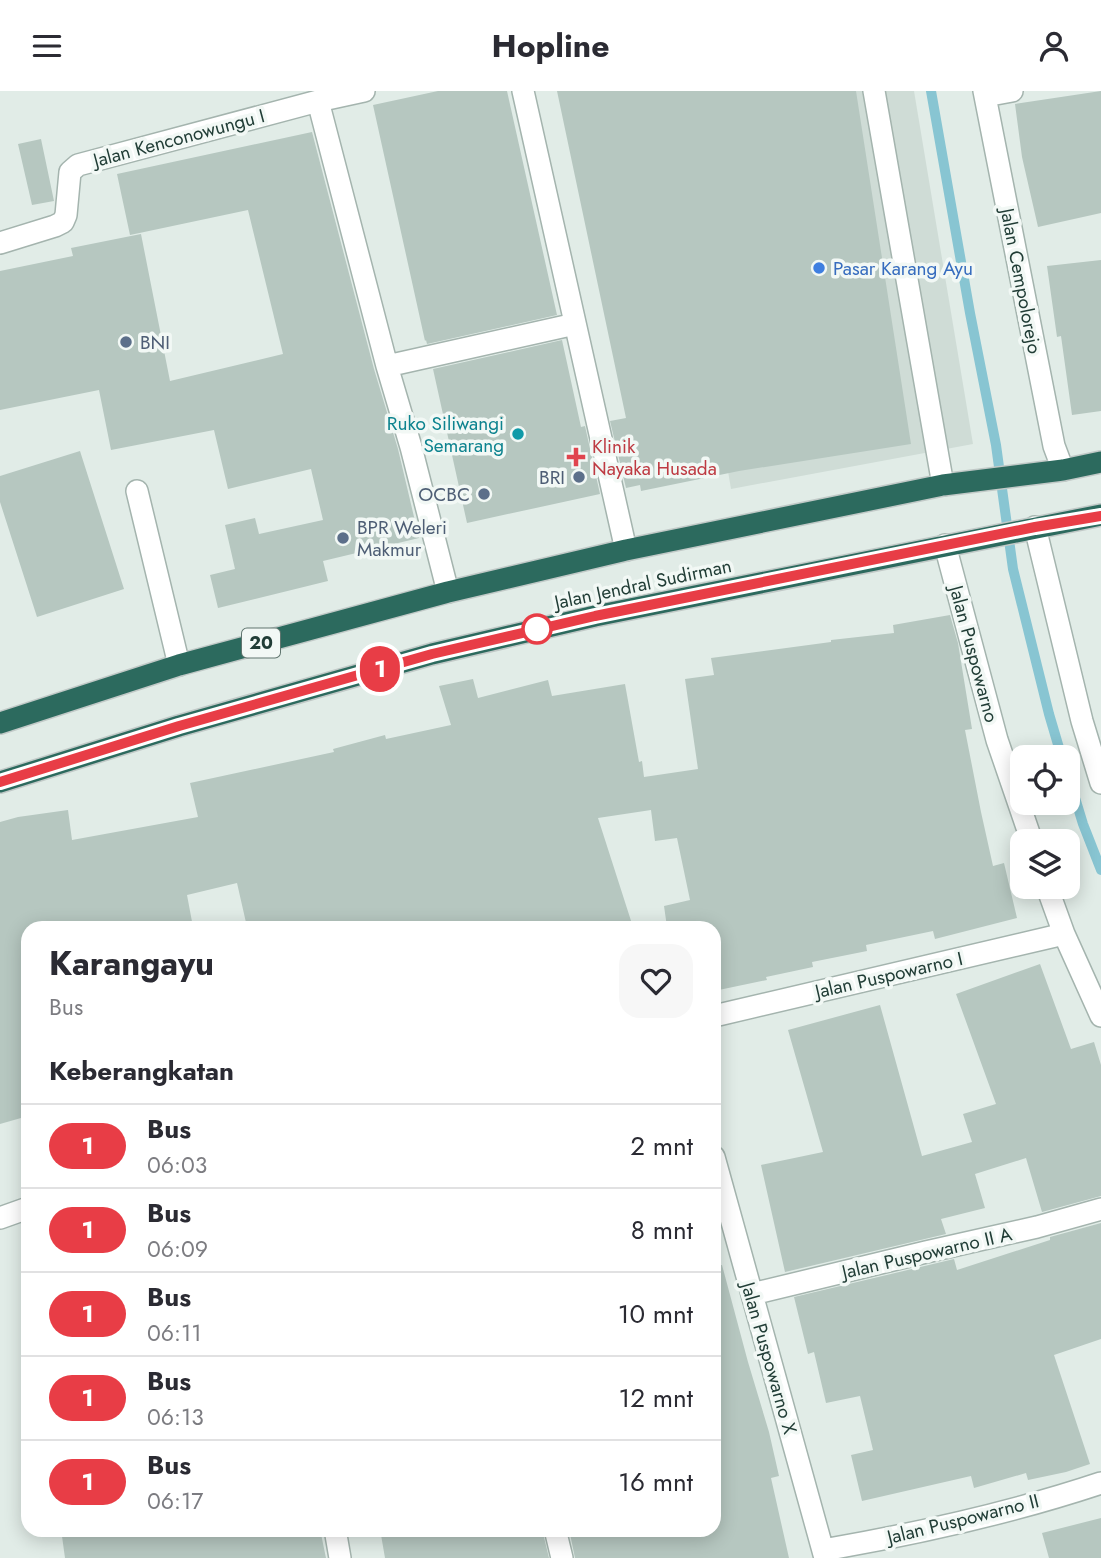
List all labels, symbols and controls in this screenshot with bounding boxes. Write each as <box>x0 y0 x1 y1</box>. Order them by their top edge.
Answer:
text: Hopline <box>492 23 609 69</box>
icon: menu <box>28 27 66 65</box>
icon: person <box>1035 27 1073 65</box>
street label: Jalan Kenconowungu I <box>87 102 268 175</box>
street label: Jalan Cempolorejo <box>993 203 1048 356</box>
place label: Pasar Karang Ayu <box>833 255 973 282</box>
marker: Pasar Karang Ayu <box>811 260 827 276</box>
place label: BNI <box>140 329 170 356</box>
marker: BNI <box>118 334 134 350</box>
place label: Ruko Siliwangi Semarang <box>387 410 504 459</box>
marker: Ruko Siliwangi Semarang <box>510 426 526 442</box>
place label: Klinik Nayaka Husada <box>592 433 717 482</box>
marker: Klinik Nayaka Husada <box>566 447 586 467</box>
place label: BRI <box>539 464 565 491</box>
marker: BRI <box>571 469 587 485</box>
place label: OCBC <box>418 481 470 508</box>
marker: OCBC <box>476 486 492 502</box>
place label: BPR Weleri Makmur <box>357 514 447 563</box>
marker: BPR Weleri Makmur <box>335 530 351 546</box>
street label: Jalan Jendral Sudirman <box>549 552 734 617</box>
street label: Jalan Puspowarno <box>942 580 1005 725</box>
unlabelled marker <box>522 614 552 644</box>
road number: 20 <box>242 629 280 657</box>
line badge: 1 <box>357 646 403 692</box>
text: 1 <box>374 651 386 686</box>
map controls <box>1010 745 1080 899</box>
button: locate <box>1010 745 1080 815</box>
button: layers <box>1010 829 1080 899</box>
text: Karangayu <box>49 940 214 987</box>
button: heart <box>619 944 693 1018</box>
street label: Jalan Puspowarno I <box>810 945 965 1006</box>
text: Bus <box>49 990 83 1024</box>
text: Keberangkatan <box>49 1052 234 1090</box>
text: Bus <box>147 1110 191 1148</box>
text: 2 mnt <box>630 1127 693 1165</box>
text: 1 <box>81 1128 94 1163</box>
text: 06:03 <box>147 1148 207 1182</box>
text: Bus <box>147 1194 191 1232</box>
text: 8 mnt <box>631 1211 693 1249</box>
text: 1 <box>81 1212 94 1247</box>
street label: Jalan Puspowarno II A <box>836 1220 1015 1286</box>
text: 06:09 <box>147 1232 208 1266</box>
street label: Jalan Puspowarno X <box>734 1276 804 1437</box>
text: Bus <box>147 1278 191 1316</box>
text: 10 mnt <box>618 1295 693 1333</box>
text: 1 <box>81 1296 94 1331</box>
text: 06:11 <box>147 1316 202 1350</box>
text: Bus <box>147 1362 191 1400</box>
text: 12 mnt <box>619 1379 693 1417</box>
text: 1 <box>81 1380 94 1415</box>
text: 06:13 <box>147 1400 204 1434</box>
text: Bus <box>147 1446 191 1484</box>
text: 16 mnt <box>618 1463 693 1501</box>
text: 1 <box>81 1464 94 1499</box>
text: 06:17 <box>147 1484 203 1518</box>
street label: Jalan Puspowarno II <box>881 1487 1042 1552</box>

